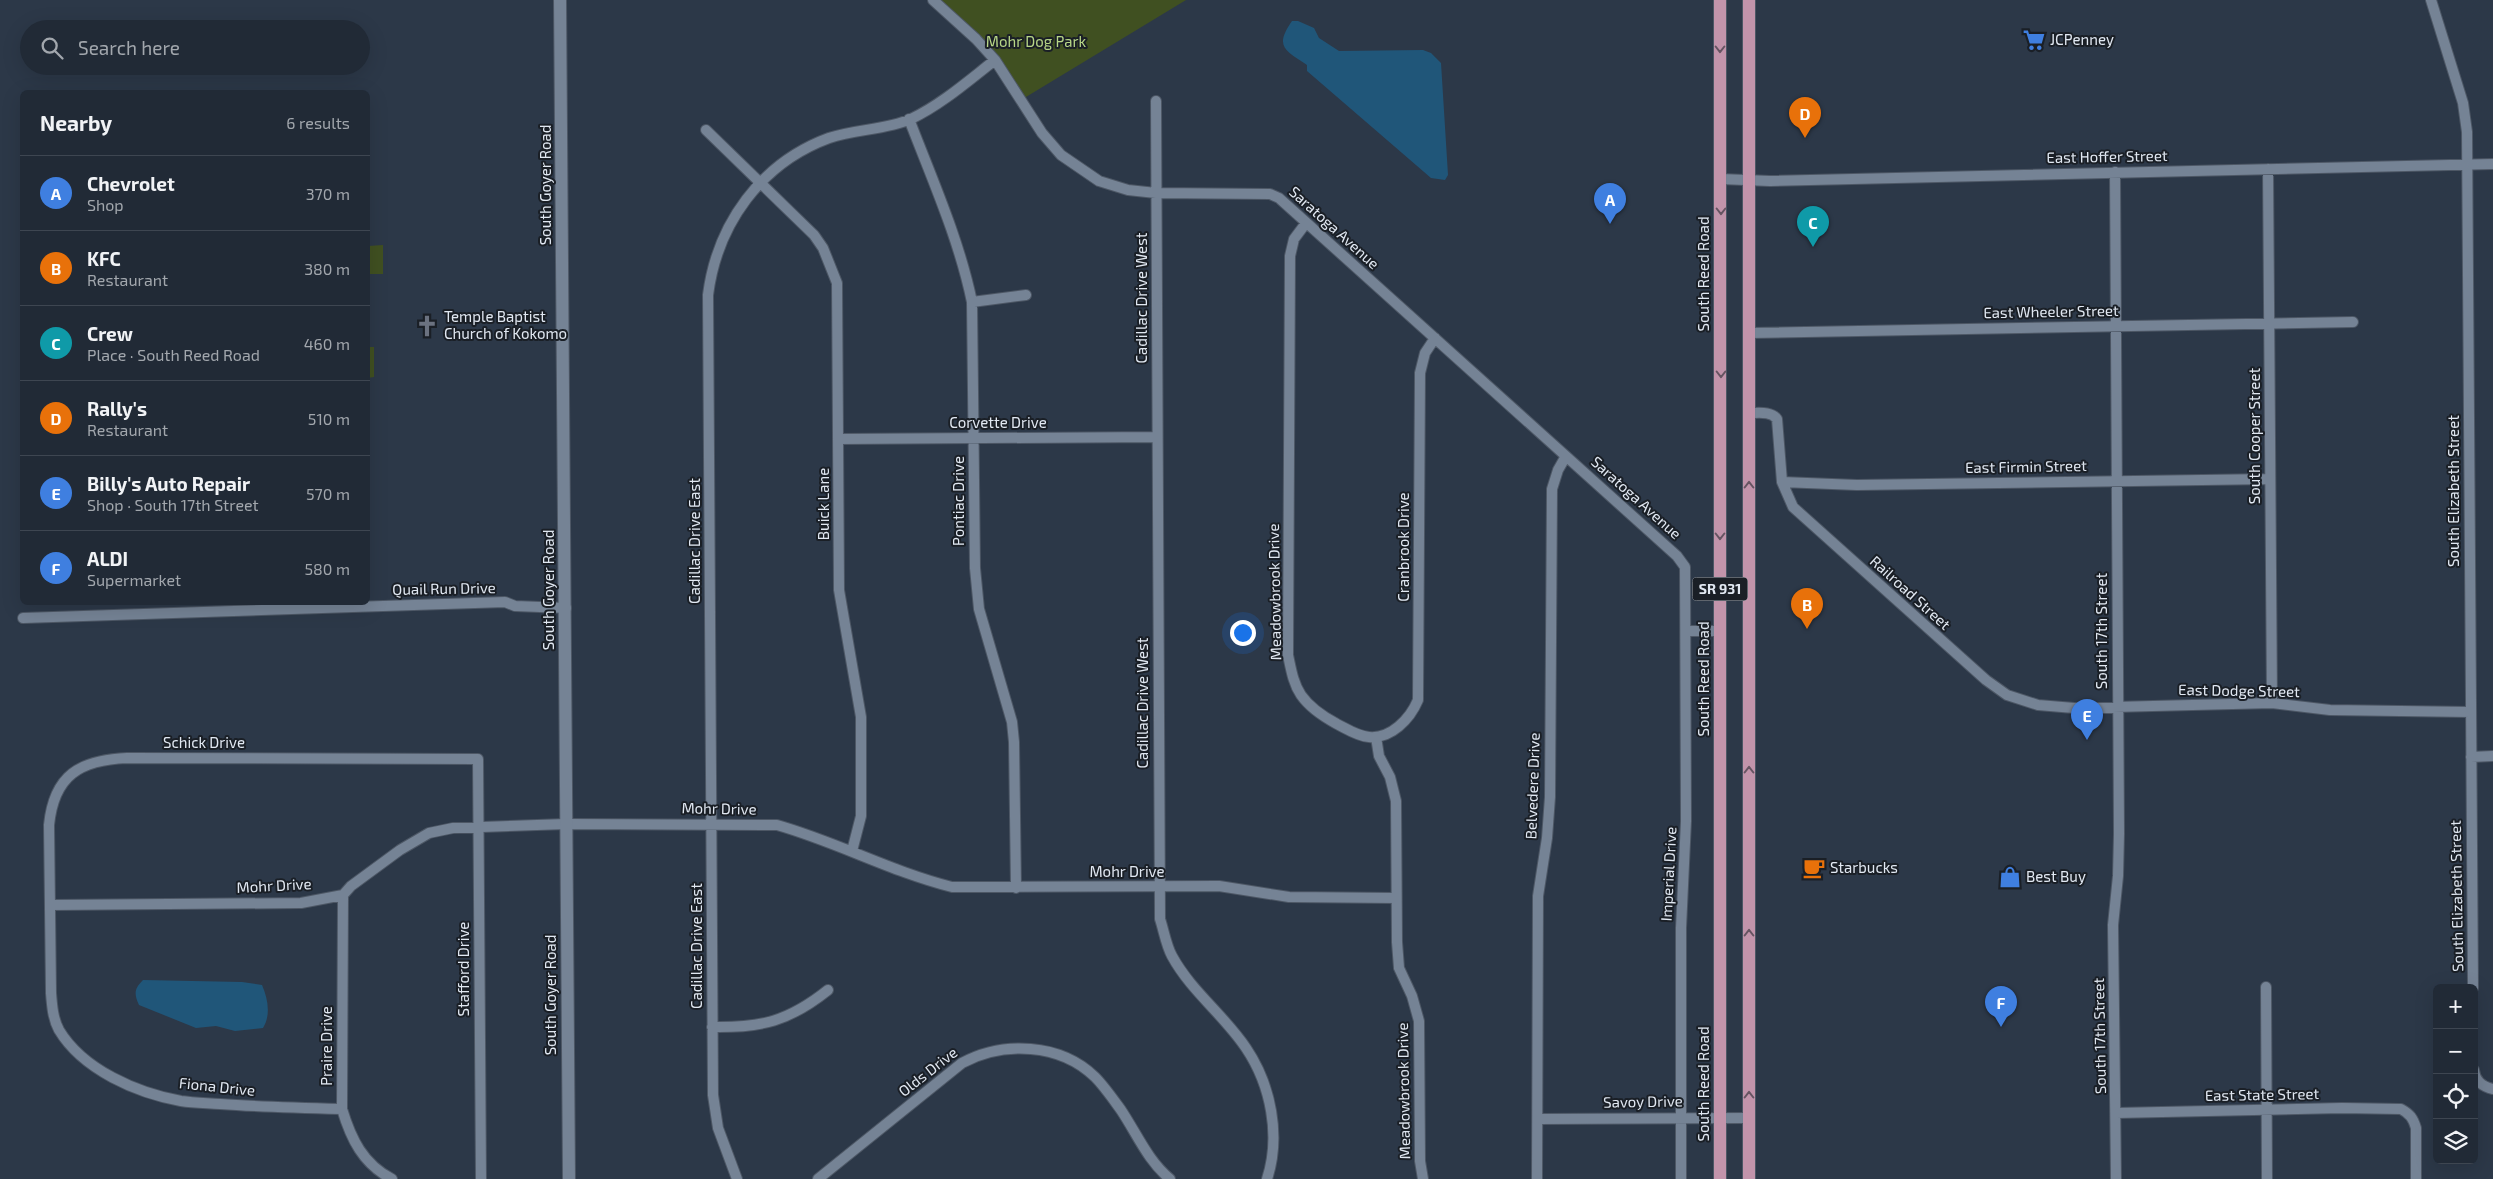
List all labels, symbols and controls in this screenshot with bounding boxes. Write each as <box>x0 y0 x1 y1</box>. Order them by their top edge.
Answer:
search box <box>20 20 370 75</box>
supermarket icon: JCPenney <box>2021 27 2047 53</box>
place label: JCPenney <box>2050 30 2114 48</box>
park label: Mohr Dog Park <box>986 32 1087 50</box>
icon: search <box>38 34 66 62</box>
text: Search here <box>78 36 180 59</box>
one-way arrow <box>1715 45 1725 53</box>
pin: D <box>1789 97 1821 138</box>
text: Nearby <box>40 110 112 135</box>
text: 6 results <box>286 113 350 132</box>
street label: South Goyer Road <box>536 125 554 245</box>
street label: East Hoffer Street <box>2046 146 2168 166</box>
text: Chevrolet <box>87 172 175 195</box>
street label: Saratoga Avenue <box>1286 182 1383 272</box>
pin: A <box>1594 183 1626 224</box>
text: A <box>51 184 61 203</box>
text: 370 m <box>306 184 350 203</box>
text: Shop <box>87 195 124 214</box>
pin: C <box>1797 206 1829 247</box>
one-way arrow <box>1716 208 1726 215</box>
street label: South Reed Road <box>1694 216 1712 332</box>
street label: Cadillac Drive West <box>1132 232 1150 364</box>
text: KFC <box>87 247 121 270</box>
text: B <box>51 259 61 278</box>
text: 380 m <box>304 259 350 278</box>
text: Restaurant <box>87 270 168 289</box>
street label: East Wheeler Street <box>1983 301 2119 321</box>
place label: Temple Baptist Church of Kokomo <box>444 307 567 342</box>
church icon: Temple Baptist Church of Kokomo <box>414 313 440 339</box>
text: Crew <box>87 322 133 345</box>
text: C <box>51 334 61 353</box>
text: 460 m <box>304 334 350 353</box>
text: Place · South Reed Road <box>87 345 260 364</box>
street label: South Cooper Street <box>2245 368 2263 504</box>
one-way arrow <box>1716 370 1726 378</box>
text: Rally's <box>87 397 147 420</box>
text: D <box>51 409 61 428</box>
text: 510 m <box>308 409 350 428</box>
street label: Corvette Drive <box>949 413 1047 431</box>
street label: South Elizabeth Street <box>2444 415 2462 567</box>
text: Restaurant <box>87 420 168 439</box>
street label: Saratoga Avenue <box>1588 452 1685 542</box>
street label: Pontiac Drive <box>949 456 967 546</box>
street label: East Firmin Street <box>1965 456 2087 476</box>
street label: Buick Lane <box>814 468 832 540</box>
text: Billy's Auto Repair <box>87 472 250 495</box>
street label: Cadillac Drive East <box>685 478 703 604</box>
one-way arrow <box>1744 481 1754 489</box>
text: E <box>51 484 61 503</box>
text: 570 m <box>306 484 350 503</box>
street label: Cranbrook Drive <box>1394 492 1412 602</box>
text: Shop · South 17th Street <box>87 495 259 514</box>
street label: Meadowbrook Drive <box>1264 524 1284 661</box>
street label: South Goyer Road <box>539 530 557 650</box>
one-way arrow <box>1715 532 1725 540</box>
text: ALDI <box>87 547 128 570</box>
street label: Railroad Street <box>1867 551 1955 633</box>
text: F <box>52 559 60 578</box>
text: 580 m <box>304 559 350 578</box>
text: Supermarket <box>87 570 181 589</box>
street label: South 17th Street <box>2092 573 2110 689</box>
street label: Quail Run Drive <box>392 578 496 599</box>
road number: SR 931 <box>1692 578 1748 600</box>
pin: B <box>1791 588 1823 629</box>
your location <box>1230 620 1256 646</box>
street label: South Reed Road <box>1694 621 1712 737</box>
street label: Cadillac Drive West <box>1133 637 1151 769</box>
street label: East Dodge Street <box>2178 680 2300 700</box>
pin: E <box>2071 699 2103 740</box>
street label: Belvedere Drive <box>1521 732 1543 840</box>
street label: Schick Drive <box>163 733 245 751</box>
one-way arrow <box>1744 766 1754 774</box>
street label: Mohr Drive <box>681 798 757 818</box>
street label: South Elizabeth Street <box>2446 820 2466 972</box>
street label: Imperial Drive <box>1657 826 1679 922</box>
cafe icon: Starbucks <box>1801 855 1827 881</box>
place label: Starbucks <box>1830 858 1898 876</box>
street label: Mohr Drive <box>1089 862 1165 880</box>
shop icon: Best Buy <box>1997 864 2023 890</box>
place label: Best Buy <box>2026 867 2086 885</box>
street label: Mohr Drive <box>236 874 312 896</box>
street label: Cadillac Drive East <box>687 883 705 1009</box>
street label: Stafford Drive <box>454 922 472 1016</box>
one-way arrow <box>1744 929 1754 936</box>
street label: South Goyer Road <box>541 935 559 1055</box>
street label: South 17th Street <box>2089 977 2109 1094</box>
map controls <box>2433 984 2478 1164</box>
button: + <box>2433 984 2478 1029</box>
pin: F <box>1985 986 2017 1027</box>
street label: Praire Drive <box>317 1006 335 1086</box>
street label: Meadowbrook Drive <box>1393 1023 1413 1160</box>
street label: South Reed Road <box>1694 1026 1712 1142</box>
button: − <box>2433 1029 2478 1074</box>
street label: Olds Drive <box>894 1043 960 1100</box>
street label: Fiona Drive <box>178 1073 256 1099</box>
button: locate <box>2433 1074 2478 1119</box>
street label: East State Street <box>2205 1084 2320 1104</box>
street label: Savoy Drive <box>1603 1091 1683 1111</box>
one-way arrow <box>1744 1091 1754 1099</box>
button: layers <box>2433 1119 2478 1164</box>

